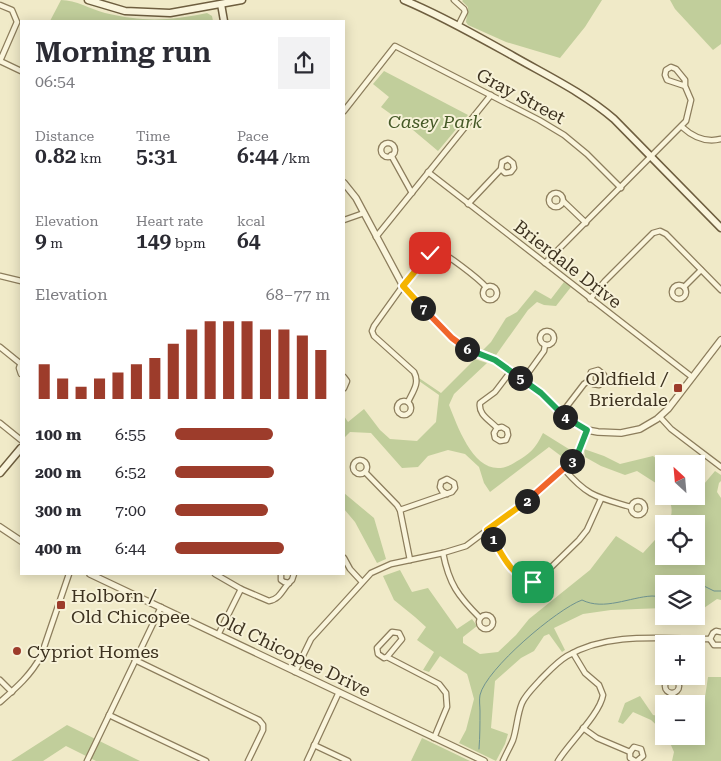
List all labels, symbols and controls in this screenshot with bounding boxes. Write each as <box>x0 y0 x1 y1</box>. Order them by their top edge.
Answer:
text: Morning run <box>35 36 211 69</box>
button: share <box>278 37 330 89</box>
street label: Gray Street <box>473 64 569 128</box>
text: 06:54 <box>35 72 75 91</box>
park label: Casey Park <box>388 111 482 132</box>
text: Distance <box>35 128 94 144</box>
text: Time <box>136 128 170 144</box>
text: Pace <box>237 128 269 144</box>
text: 0.82 <box>35 144 76 168</box>
text: 5:31 <box>136 144 177 168</box>
text: 6:44 <box>237 144 278 168</box>
text: km <box>76 150 102 166</box>
text: /km <box>278 150 310 166</box>
text: Elevation <box>35 213 98 229</box>
text: Heart rate <box>136 213 203 229</box>
text: kcal <box>237 213 265 229</box>
street label: Brierdale Drive <box>510 216 626 313</box>
text: 9 <box>35 229 47 253</box>
text: 149 <box>136 229 171 253</box>
text: 64 <box>237 229 261 253</box>
pin <box>409 232 451 274</box>
text: m <box>47 235 63 251</box>
text: bpm <box>171 235 206 251</box>
icon: check <box>416 239 444 267</box>
text: Elevation <box>35 285 108 304</box>
text: 68–77 m <box>266 285 330 304</box>
pin: 7 <box>410 296 436 320</box>
text: 7 <box>420 300 427 316</box>
pin: 6 <box>454 336 480 362</box>
text: 6 <box>464 341 471 357</box>
pin: 5 <box>508 366 532 390</box>
place label: Oldfield / Brierdale <box>586 368 668 410</box>
text: 5 <box>517 370 524 386</box>
marker: Oldfield / Brierdale <box>672 382 684 394</box>
pin: 4 <box>552 404 578 430</box>
text: 4 <box>562 409 569 425</box>
text: 100 m <box>35 425 81 444</box>
text: 6:55 <box>115 425 146 444</box>
pin: 3 <box>560 448 584 474</box>
text: 3 <box>569 453 576 469</box>
north arrow <box>655 455 705 505</box>
map controls <box>655 455 705 745</box>
text: 200 m <box>35 463 81 482</box>
text: 6:52 <box>115 463 146 482</box>
pin: 2 <box>514 488 540 514</box>
text: 2 <box>524 493 531 509</box>
text: 300 m <box>35 501 81 520</box>
text: 7:00 <box>115 501 146 520</box>
button: locate <box>655 515 705 565</box>
pin: 1 <box>480 526 506 552</box>
text: 1 <box>490 531 497 547</box>
text: 400 m <box>35 539 81 558</box>
text: 6:44 <box>115 539 146 558</box>
pin <box>512 561 554 603</box>
icon: arrive <box>519 568 547 596</box>
button: layers <box>655 575 705 625</box>
place label: Holborn / Old Chicopee <box>71 585 190 627</box>
marker: Holborn / Old Chicopee <box>55 599 67 611</box>
street label: Old Chicopee Drive <box>212 607 374 701</box>
button: + <box>655 635 705 685</box>
place label: Cypriot Homes <box>27 641 159 662</box>
marker: Cypriot Homes <box>11 645 23 657</box>
button: − <box>655 695 705 745</box>

